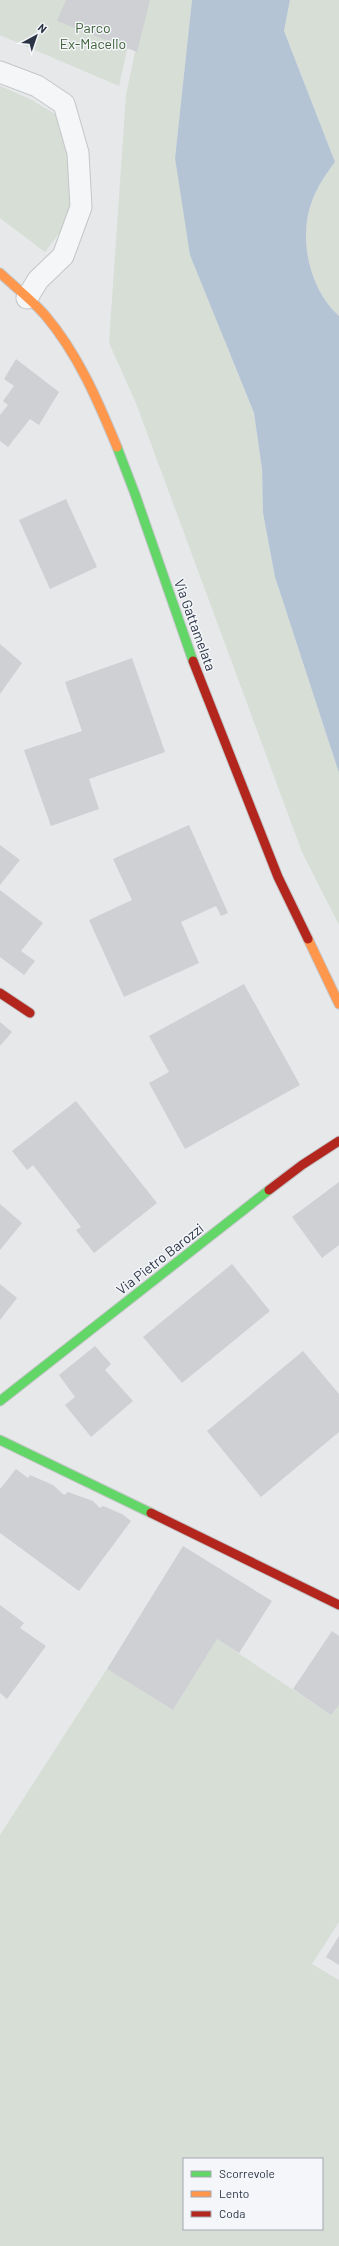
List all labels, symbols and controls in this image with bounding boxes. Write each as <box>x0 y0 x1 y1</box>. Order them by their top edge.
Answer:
north arrow <box>16 16 56 56</box>
park label: Parco Ex-Macello <box>60 19 126 52</box>
text: N <box>36 21 50 35</box>
street label: Via Gattamelata <box>171 577 220 673</box>
street label: Via Pietro Barozzi <box>113 1219 207 1298</box>
legend <box>183 2158 323 2230</box>
text: Scorrevole <box>219 2166 275 2180</box>
text: Lento <box>219 2186 249 2200</box>
text: Coda <box>219 2206 246 2220</box>

